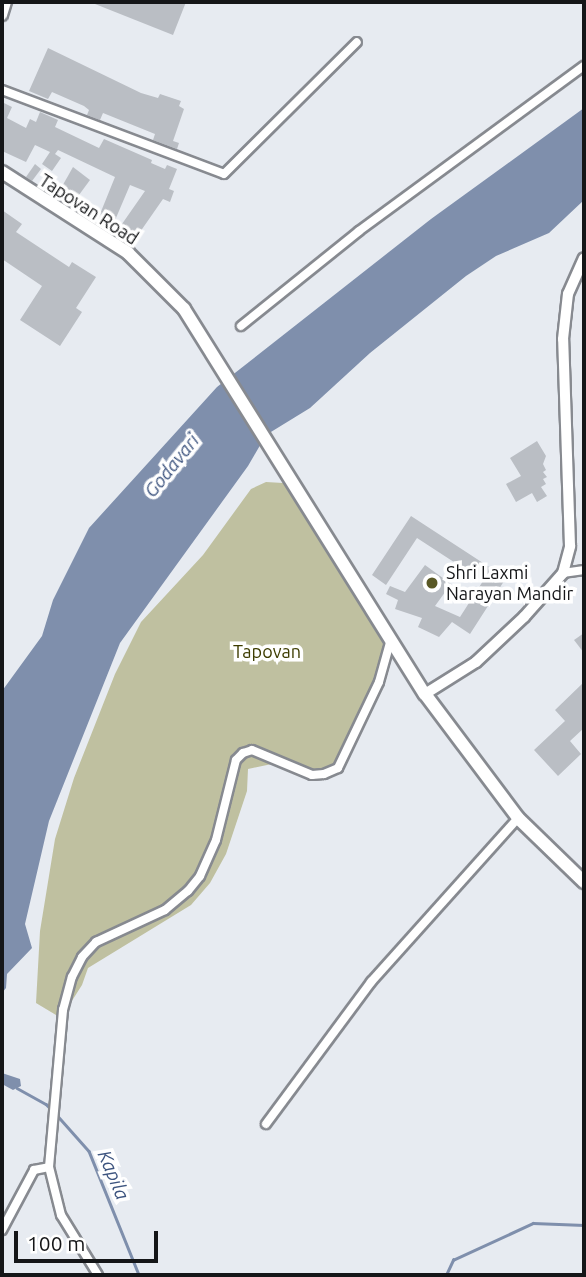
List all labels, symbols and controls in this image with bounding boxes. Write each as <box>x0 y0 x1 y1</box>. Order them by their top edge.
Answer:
street label: Tapovan Road <box>36 169 142 249</box>
water label: Godavari <box>140 430 204 502</box>
place label: Shri Laxmi Narayan Mandir <box>446 562 573 604</box>
marker: Shri Laxmi Narayan Mandir <box>424 575 440 591</box>
park label: Tapovan <box>233 640 301 662</box>
water label: Kapila <box>92 1147 134 1203</box>
scale bar <box>18 1218 161 1262</box>
text: 100 m <box>27 1231 85 1255</box>

